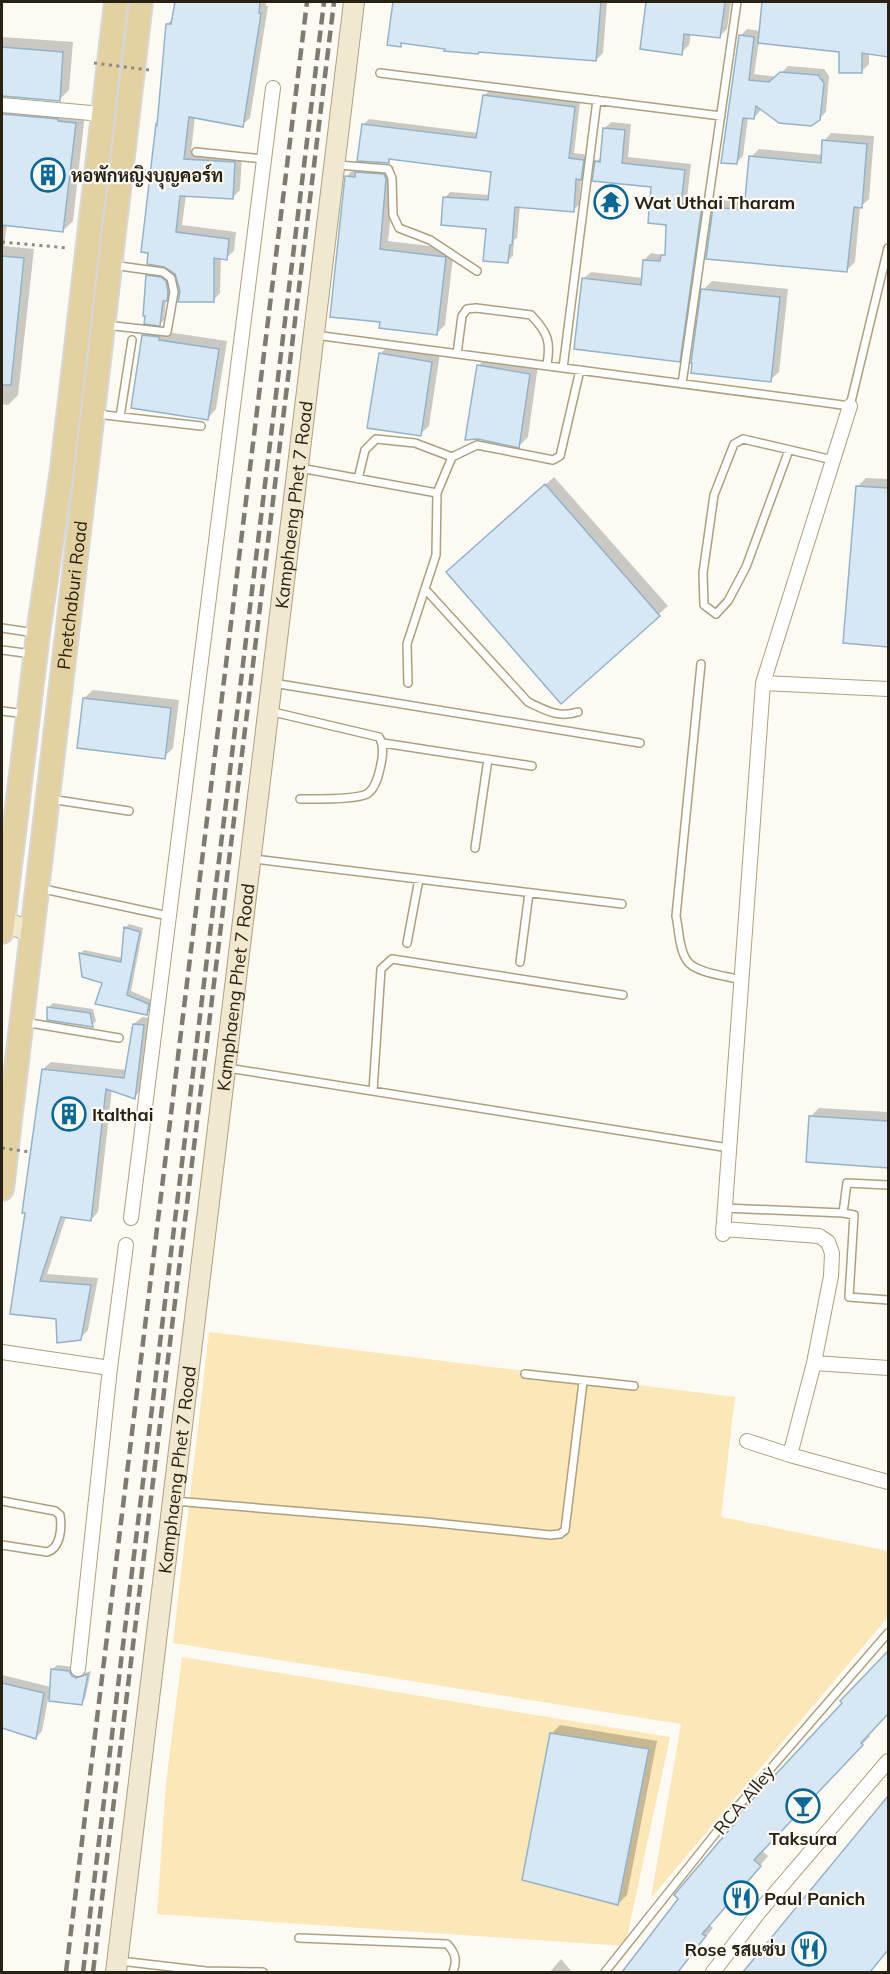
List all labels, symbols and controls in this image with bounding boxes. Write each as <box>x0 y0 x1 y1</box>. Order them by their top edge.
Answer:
building icon: หอพักหญิงบุญคอร์ท <box>30 157 66 193</box>
place label: หอพักหญิงบุญคอร์ท <box>71 163 223 190</box>
temple icon: Wat Uthai Tharam <box>593 184 629 220</box>
place label: Wat Uthai Tharam <box>634 191 795 214</box>
street label: Kamphaeng Phet 7 Road <box>269 400 317 610</box>
street label: Phetchaburi Road <box>51 519 92 671</box>
street label: Kamphaeng Phet 7 Road <box>211 882 259 1092</box>
building icon: Italthai <box>51 1096 87 1132</box>
place label: Italthai <box>92 1103 153 1126</box>
street label: Kamphaeng Phet 7 Road <box>153 1365 201 1575</box>
street label: RCA Alley <box>708 1760 780 1839</box>
bar icon: Taksura <box>785 1788 821 1824</box>
place label: Taksura <box>769 1827 837 1850</box>
restaurant icon: Paul Panich <box>723 1880 759 1916</box>
place label: Paul Panich <box>764 1887 865 1910</box>
restaurant icon: Rose รสแซ่บ <box>791 1931 827 1967</box>
place label: Rose รสแซ่บ <box>685 1938 786 1961</box>

